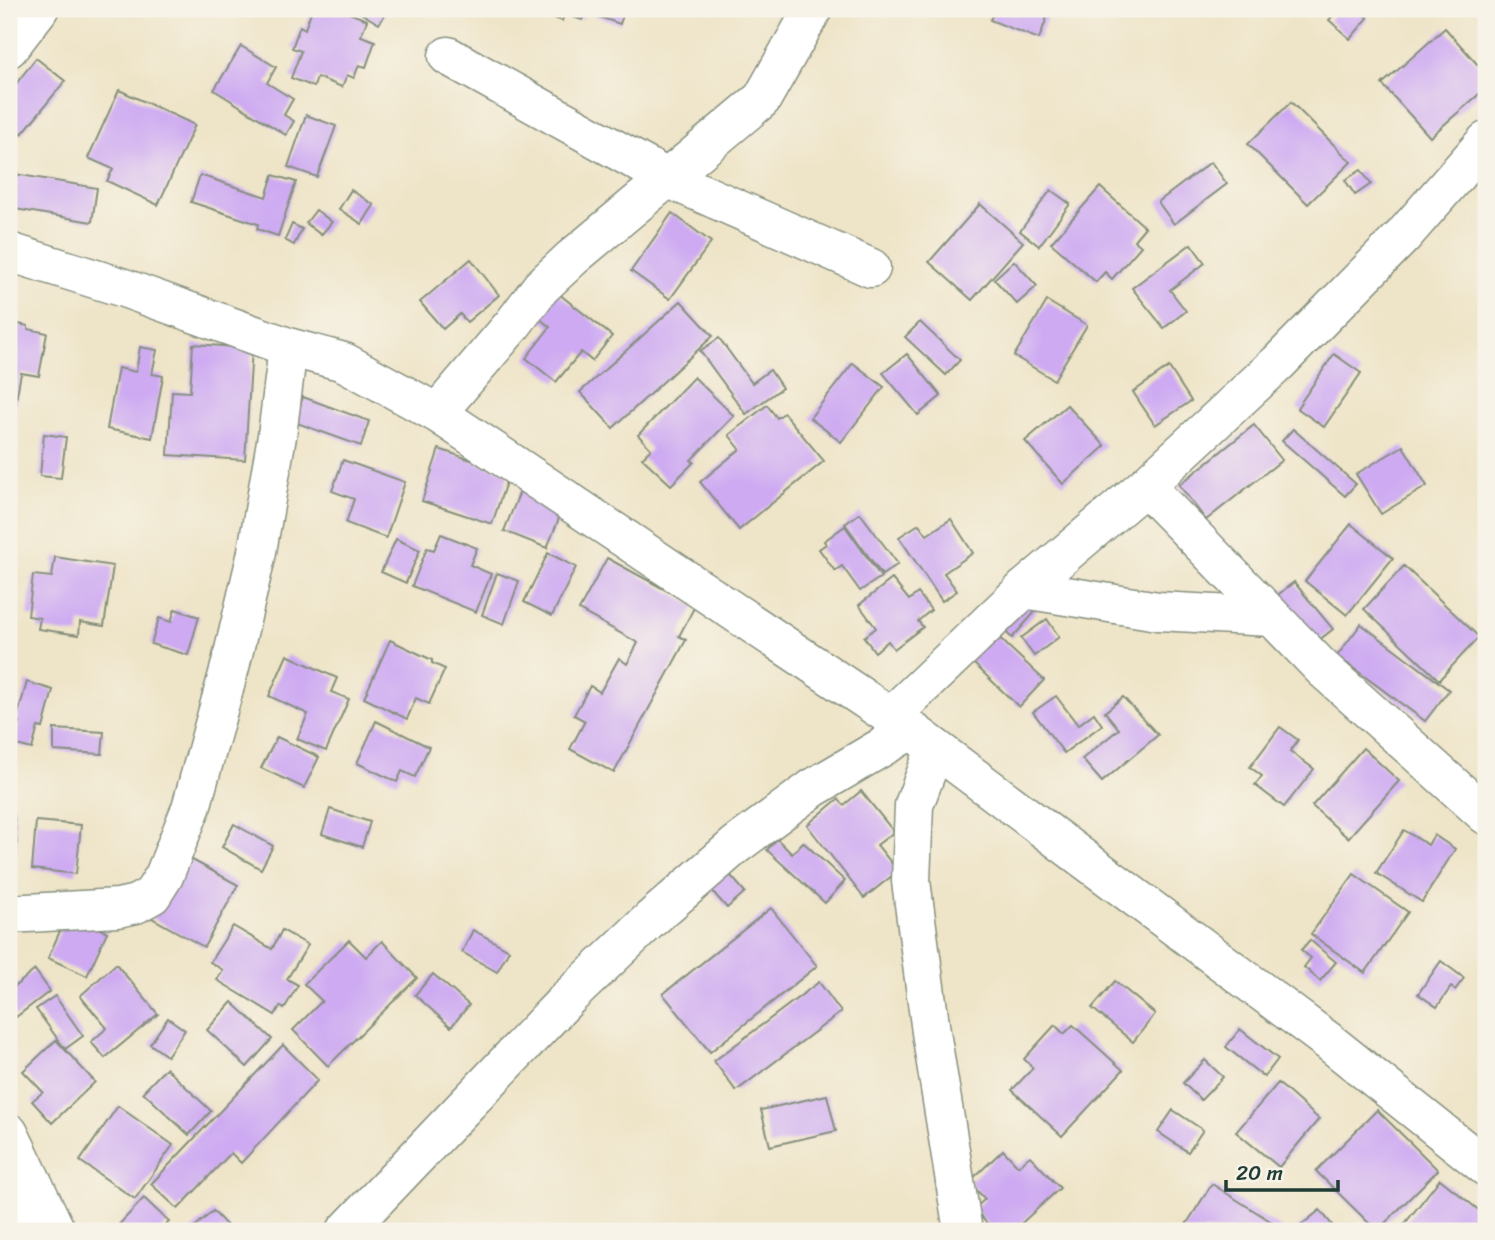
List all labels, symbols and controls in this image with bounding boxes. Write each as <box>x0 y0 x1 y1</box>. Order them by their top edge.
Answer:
scale bar <box>1226 1149 1338 1193</box>
text: 20 m <box>1236 1154 1283 1192</box>

